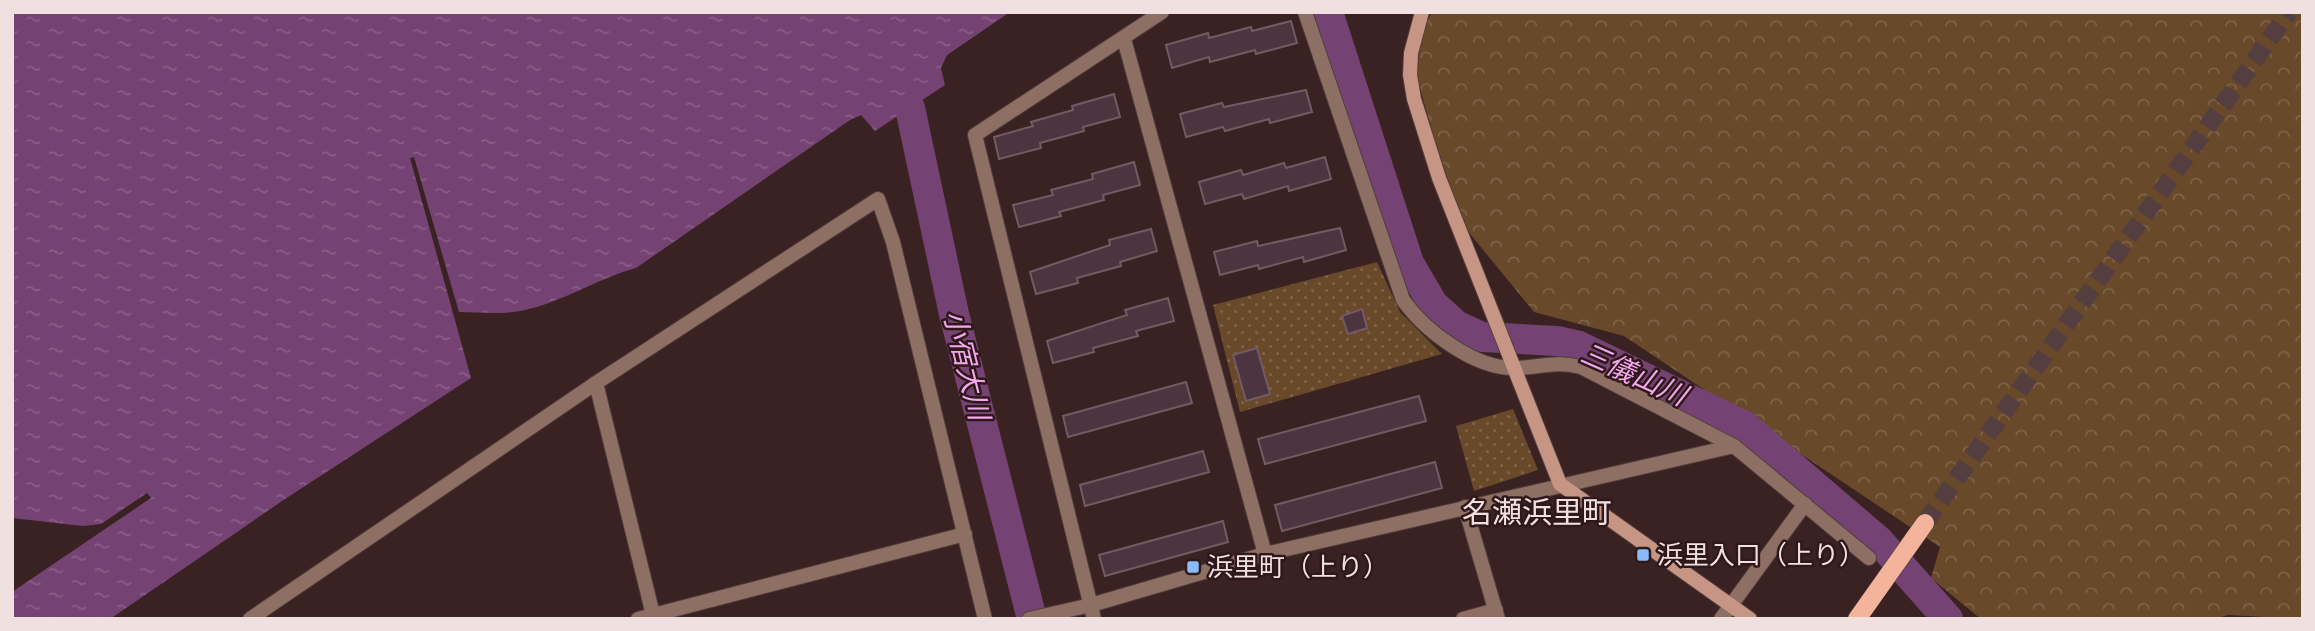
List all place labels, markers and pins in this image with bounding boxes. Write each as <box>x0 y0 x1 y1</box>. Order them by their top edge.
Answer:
place label: 浜里入口（上り） <box>1657 535 1865 574</box>
place label: 浜里町（上り） <box>1207 547 1389 586</box>
marker: 浜里入口（上り） <box>1635 547 1651 563</box>
marker: 浜里町（上り） <box>1185 559 1201 575</box>

